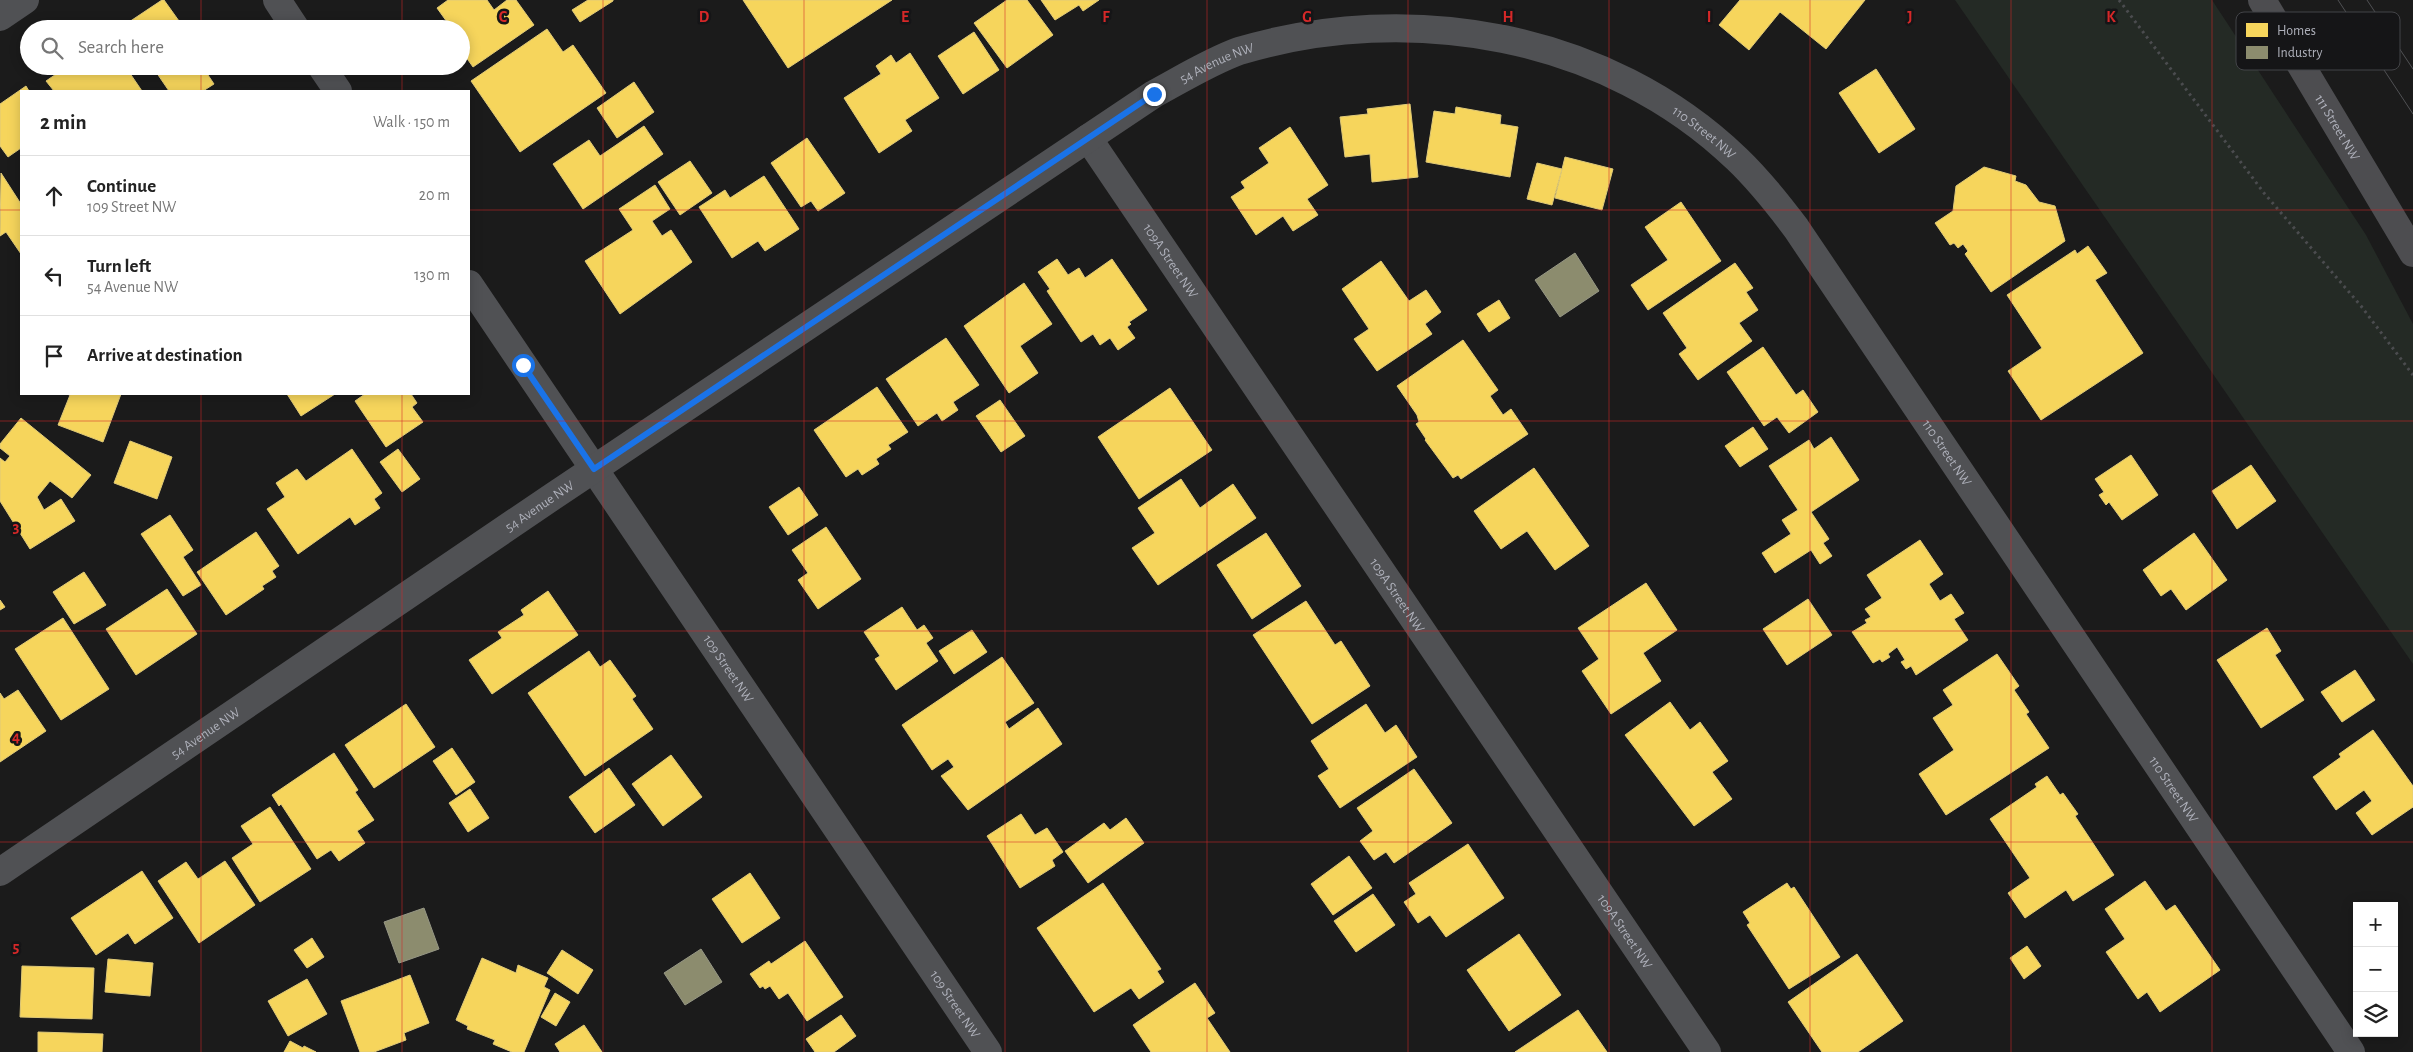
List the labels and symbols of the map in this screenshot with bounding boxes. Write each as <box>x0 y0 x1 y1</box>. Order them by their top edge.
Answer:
text: C <box>499 9 508 25</box>
text: D <box>699 9 710 25</box>
text: E <box>901 9 909 25</box>
text: F <box>1102 9 1110 25</box>
text: G <box>1302 9 1312 25</box>
text: H <box>1502 9 1514 25</box>
text: I <box>1707 9 1711 25</box>
text: J <box>1907 9 1913 25</box>
text: K <box>2106 9 2116 25</box>
legend <box>2236 12 2400 70</box>
text: Homes <box>2277 24 2316 38</box>
street label: 54 Avenue NW <box>1178 41 1256 86</box>
text: Industry <box>2277 46 2323 60</box>
route end <box>1143 83 1166 106</box>
street label: 111 Street NW <box>2312 92 2362 163</box>
street label: 110 Street NW <box>1670 104 1738 162</box>
street label: 109A Street NW <box>1140 221 1200 301</box>
route start <box>512 354 535 377</box>
street label: 110 Street NW <box>1919 417 1974 489</box>
street label: 54 Avenue NW <box>503 478 577 535</box>
text: 3 <box>13 519 20 535</box>
street label: 109A Street NW <box>1367 556 1427 636</box>
street label: 109 Street NW <box>700 633 756 706</box>
street label: 54 Avenue NW <box>169 705 243 762</box>
text: 4 <box>12 729 20 745</box>
street label: 110 Street NW <box>2146 754 2201 826</box>
street label: 109A Street NW <box>1594 892 1655 972</box>
text: 5 <box>13 939 20 955</box>
street label: 109 Street NW <box>927 968 983 1041</box>

